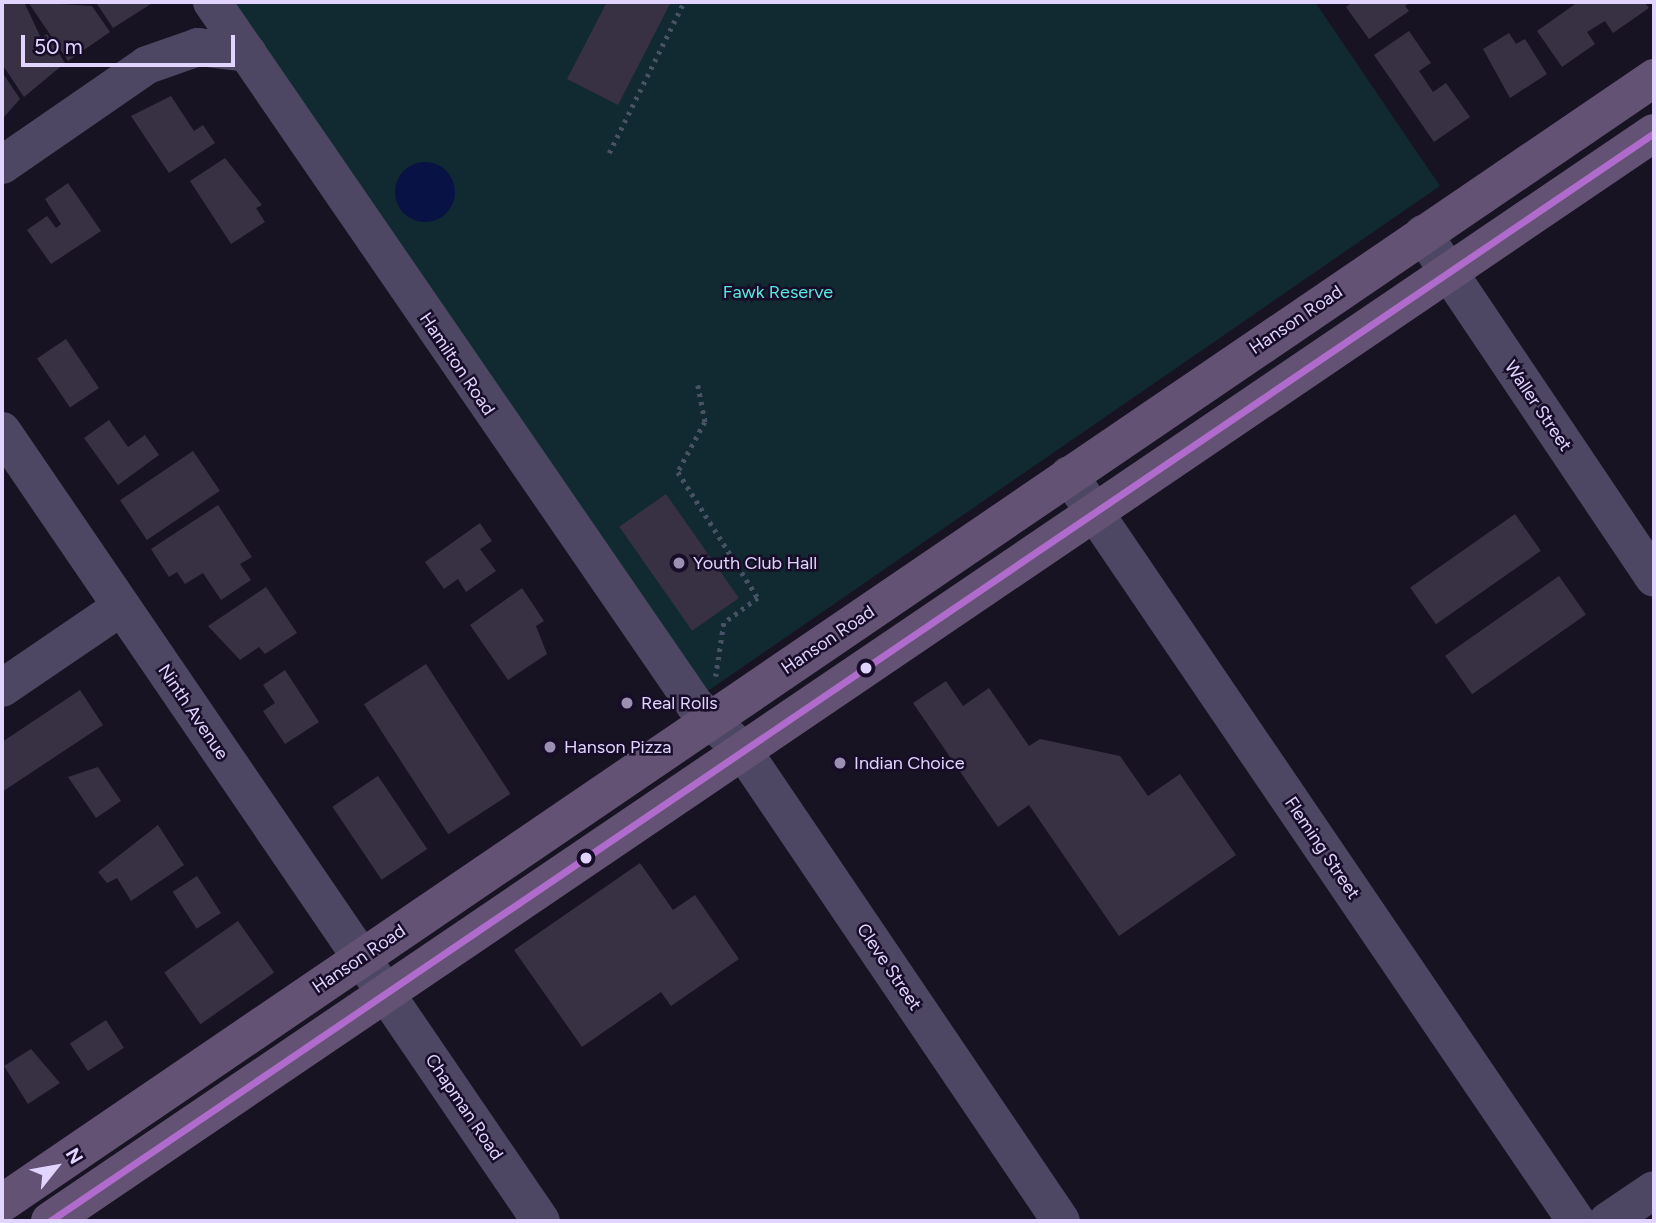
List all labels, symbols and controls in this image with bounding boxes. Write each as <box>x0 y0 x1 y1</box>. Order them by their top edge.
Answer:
scale bar <box>24 21 238 65</box>
text: 50 m <box>34 34 83 59</box>
park label: Fawk Reserve <box>723 281 833 303</box>
street label: Hanson Road <box>1245 281 1347 359</box>
street label: Hamilton Road <box>415 309 499 419</box>
street label: Waller Street <box>1500 357 1576 455</box>
place label: Youth Club Hall <box>693 552 817 574</box>
marker: Youth Club Hall <box>671 555 687 571</box>
street label: Hanson Road <box>777 601 879 679</box>
street label: Ninth Avenue <box>153 660 233 764</box>
unlabelled marker <box>859 661 873 675</box>
place label: Real Rolls <box>641 692 718 714</box>
marker: Real Rolls <box>619 695 635 711</box>
place label: Hanson Pizza <box>564 736 672 758</box>
marker: Hanson Pizza <box>542 739 558 755</box>
place label: Indian Choice <box>854 752 965 774</box>
marker: Indian Choice <box>832 755 848 771</box>
street label: Fleming Street <box>1280 793 1364 903</box>
unlabelled marker <box>579 851 593 865</box>
street label: Cleve Street <box>852 919 926 1015</box>
street label: Hanson Road <box>308 920 410 998</box>
street label: Chapman Road <box>421 1050 507 1164</box>
north arrow <box>21 1132 91 1202</box>
text: N <box>61 1144 88 1168</box>

